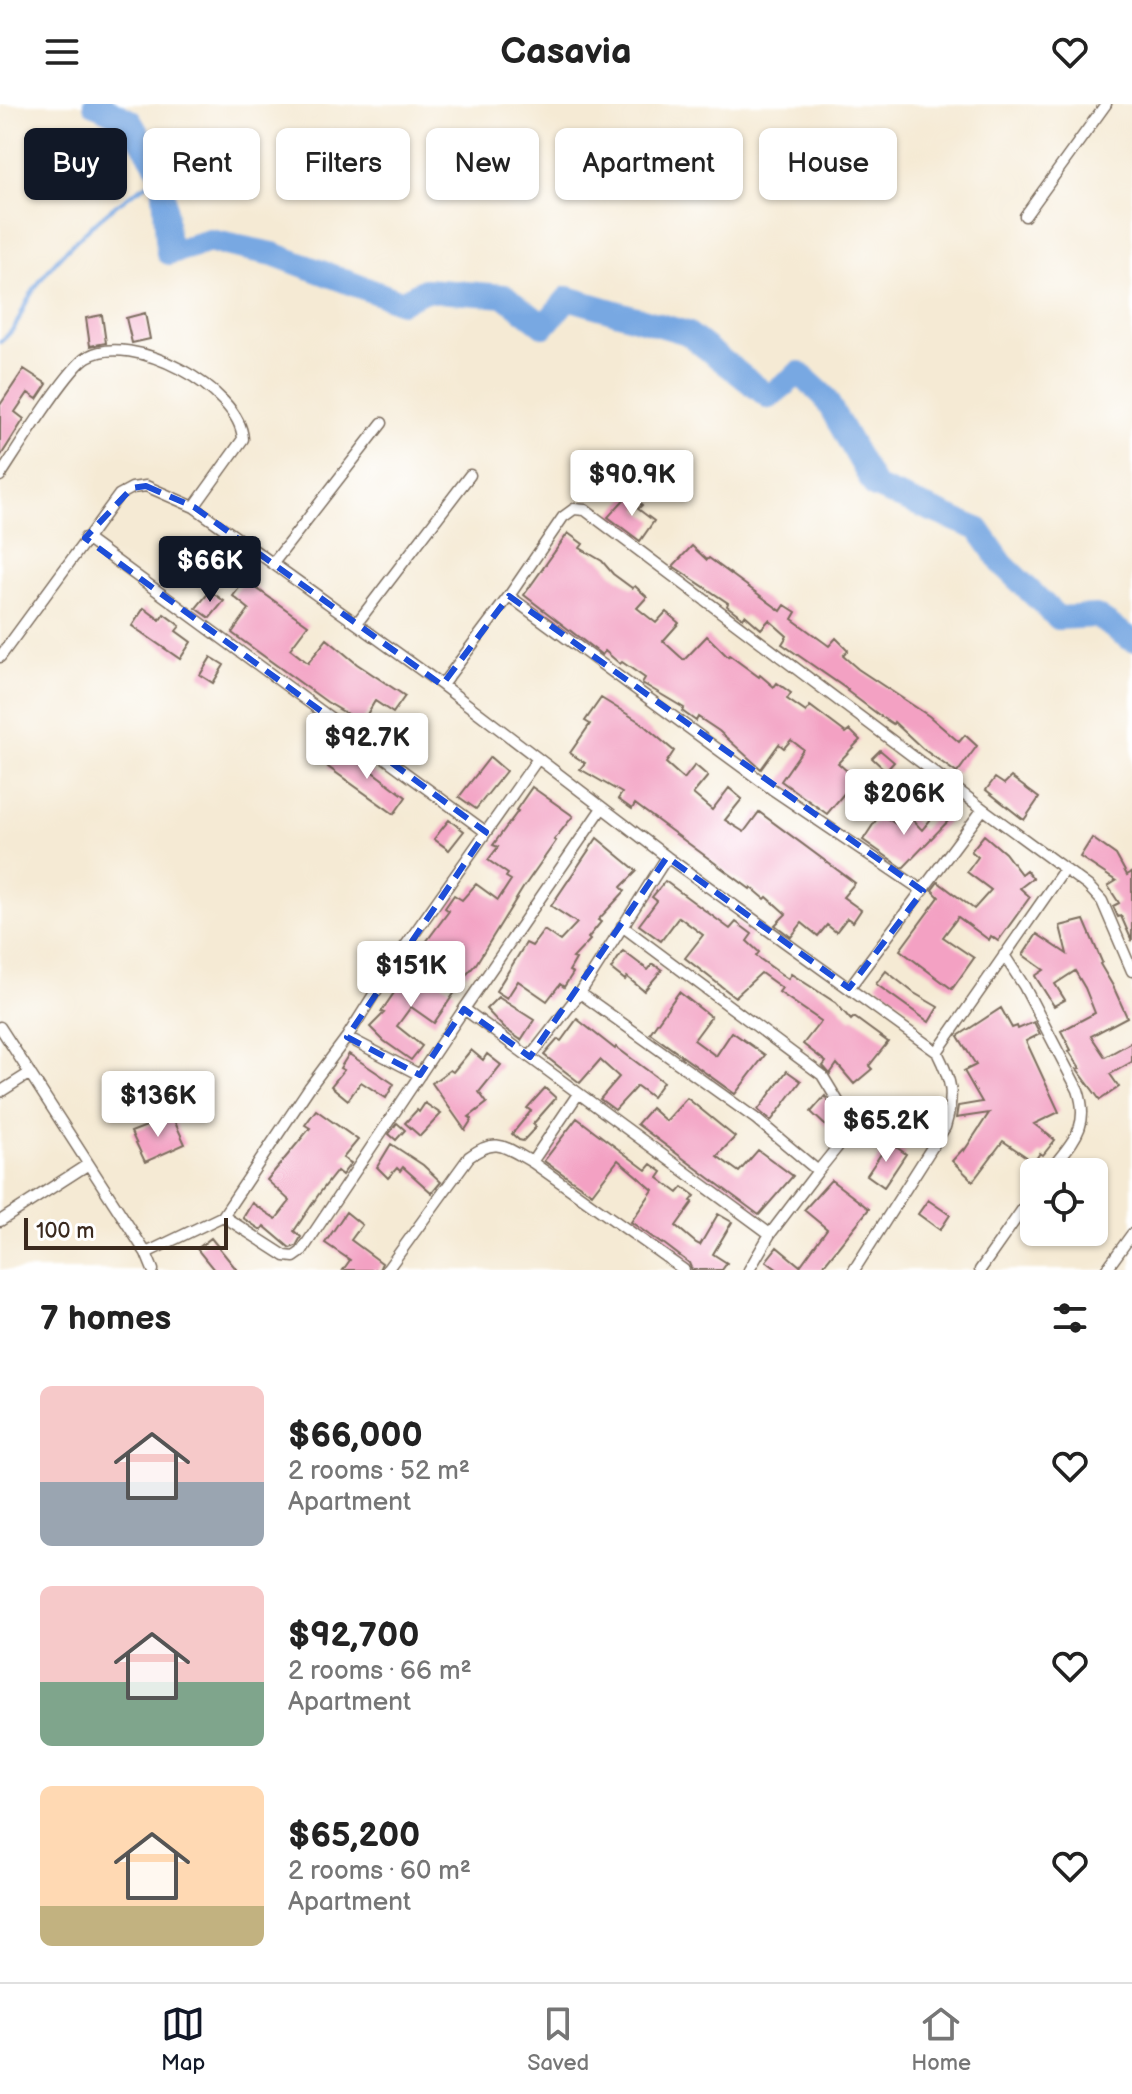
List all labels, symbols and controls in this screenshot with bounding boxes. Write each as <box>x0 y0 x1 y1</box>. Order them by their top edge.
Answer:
icon: menu <box>40 30 84 74</box>
icon: heart <box>1048 30 1092 74</box>
text: Casavia <box>500 31 632 74</box>
chip: Buy <box>24 128 127 200</box>
chip: Rent <box>143 128 260 200</box>
chip: Filters <box>276 128 410 200</box>
chip: New <box>426 128 539 200</box>
chip: Apartment <box>555 128 743 200</box>
chip: House <box>759 128 897 200</box>
pin: $90.9K <box>567 450 697 518</box>
text: $90.9K <box>588 460 676 491</box>
pin: $66K <box>163 536 257 604</box>
text: $66K <box>177 546 243 577</box>
pin: $92.7K <box>302 713 432 781</box>
text: $92.7K <box>324 723 410 754</box>
pin: $206K <box>848 769 960 837</box>
text: $206K <box>863 779 945 810</box>
pin: $151K <box>355 941 467 1009</box>
text: $151K <box>375 951 447 982</box>
pin: $136K <box>102 1071 214 1139</box>
text: $136K <box>120 1081 196 1112</box>
pin: $65.2K <box>821 1096 951 1164</box>
text: $65.2K <box>843 1106 929 1137</box>
map controls <box>1020 1158 1108 1246</box>
button: locate <box>1020 1158 1108 1246</box>
scale bar <box>24 1214 228 1250</box>
text: 100 m <box>36 1218 95 1245</box>
icon: filters <box>1048 1296 1092 1340</box>
text: 7 homes <box>40 1298 171 1339</box>
text: $66,000 <box>288 1415 423 1456</box>
icon: home <box>104 1418 200 1514</box>
icon: heart <box>1048 1444 1092 1488</box>
text: 2 rooms · 52 m² <box>288 1456 470 1487</box>
text: Apartment <box>288 1487 411 1518</box>
text: $92,700 <box>288 1615 419 1656</box>
icon: home <box>104 1618 200 1714</box>
icon: heart <box>1048 1644 1092 1688</box>
text: 2 rooms · 66 m² <box>288 1656 472 1687</box>
text: Apartment <box>288 1687 411 1718</box>
text: $65,200 <box>288 1815 420 1856</box>
icon: home <box>104 1818 200 1914</box>
icon: heart <box>1048 1844 1092 1888</box>
text: 2 rooms · 60 m² <box>288 1856 471 1887</box>
text: Apartment <box>288 1887 411 1918</box>
tab: Map <box>161 2002 205 2077</box>
tab: Saved <box>527 2002 589 2077</box>
tab: Home <box>911 2002 971 2077</box>

